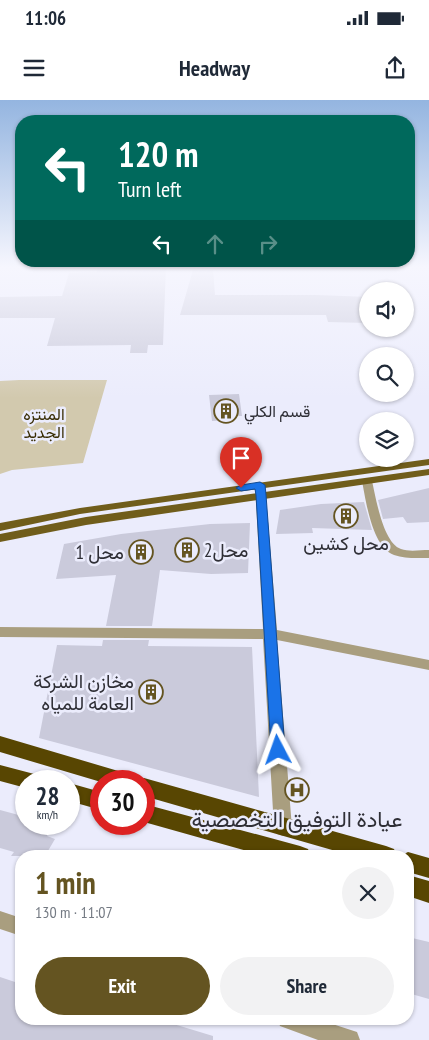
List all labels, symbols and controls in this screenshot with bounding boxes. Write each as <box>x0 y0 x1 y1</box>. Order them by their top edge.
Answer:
text: 11:06 <box>25 6 66 30</box>
icon: menu <box>20 54 48 82</box>
text: Headway <box>179 54 250 82</box>
icon: share <box>381 54 409 82</box>
text: 120 m <box>118 131 199 177</box>
icon: left <box>35 135 100 200</box>
text: Turn left <box>118 175 182 203</box>
icon: left <box>148 230 176 258</box>
icon: ahead <box>201 230 229 258</box>
icon: right <box>254 230 282 258</box>
map controls <box>359 282 414 467</box>
button: sound <box>359 282 414 337</box>
button: search <box>359 347 414 402</box>
building icon: قسم الكلي <box>213 398 239 424</box>
place label: قسم الكلي <box>244 401 310 425</box>
park label: المنتزه الجديد <box>23 404 65 442</box>
button: layers <box>359 412 414 467</box>
pin <box>220 437 262 488</box>
icon: arrive <box>227 444 255 472</box>
building icon: محل كشين <box>333 503 359 529</box>
place label: محل كشين <box>303 531 389 555</box>
building icon: محل2 <box>174 537 200 563</box>
place label: محل2 <box>204 538 248 562</box>
building icon: محل 1 <box>128 539 154 565</box>
place label: محل 1 <box>76 540 124 564</box>
place label: مخازن الشركة العامة للمياه <box>33 669 134 715</box>
building icon: مخازن الشركة العامة للمياه <box>138 679 164 705</box>
position arrow <box>251 723 303 775</box>
speed limit sign: 30 <box>90 770 155 835</box>
hospital icon: عيادة التوفيق التخصصية <box>284 777 310 803</box>
text: 28 <box>36 780 59 812</box>
place label: عيادة التوفيق التخصصية <box>192 805 402 833</box>
text: km/h <box>37 807 58 822</box>
text: 1 min <box>35 863 96 902</box>
button: close <box>342 867 394 919</box>
text: 130 m · 11:07 <box>35 902 113 922</box>
button: Exit <box>35 957 210 1015</box>
button: Share <box>220 957 394 1015</box>

